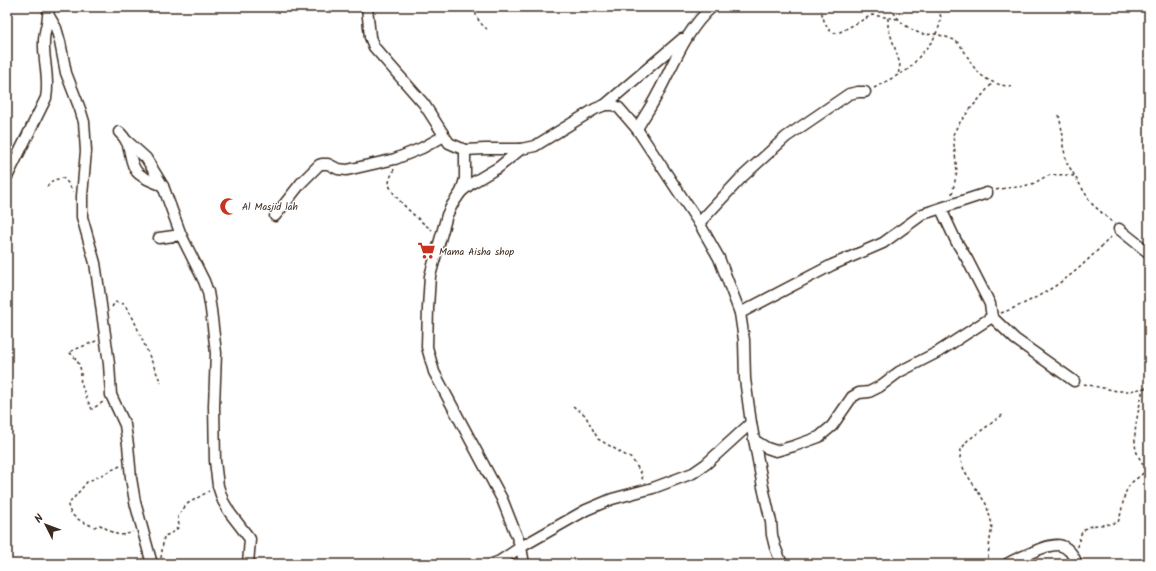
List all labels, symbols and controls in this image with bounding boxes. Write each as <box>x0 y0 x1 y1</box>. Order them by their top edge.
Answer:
mosque icon: Al Masjid lah <box>219 196 239 216</box>
place label: Al Masjid lah <box>242 199 298 215</box>
supermarket icon: Mama Aisha shop <box>416 241 436 261</box>
place label: Mama Aisha shop <box>439 244 514 260</box>
north arrow <box>26 505 66 545</box>
text: N <box>30 510 48 528</box>

